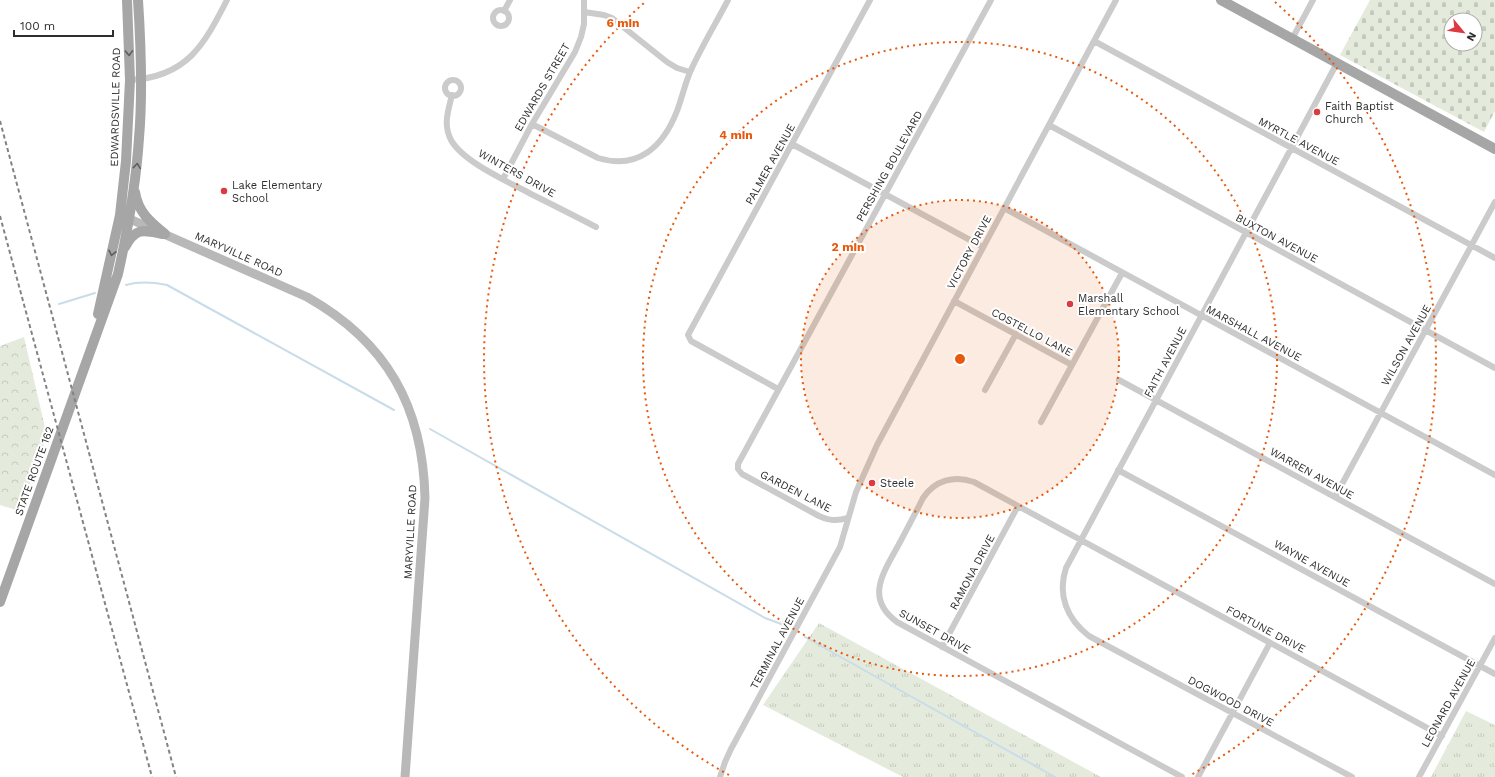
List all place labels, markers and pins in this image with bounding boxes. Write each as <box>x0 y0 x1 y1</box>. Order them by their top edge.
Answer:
place label: Faith Baptist Church <box>1325 100 1394 126</box>
marker: Faith Baptist Church <box>1312 107 1322 117</box>
place label: Lake Elementary School <box>232 179 323 205</box>
marker: Lake Elementary School <box>219 186 229 196</box>
place label: Marshall Elementary School <box>1078 292 1180 318</box>
marker: Marshall Elementary School <box>1065 299 1075 309</box>
centre of rings <box>953 352 967 366</box>
place label: Steele <box>880 477 914 490</box>
marker: Steele <box>867 478 877 488</box>

